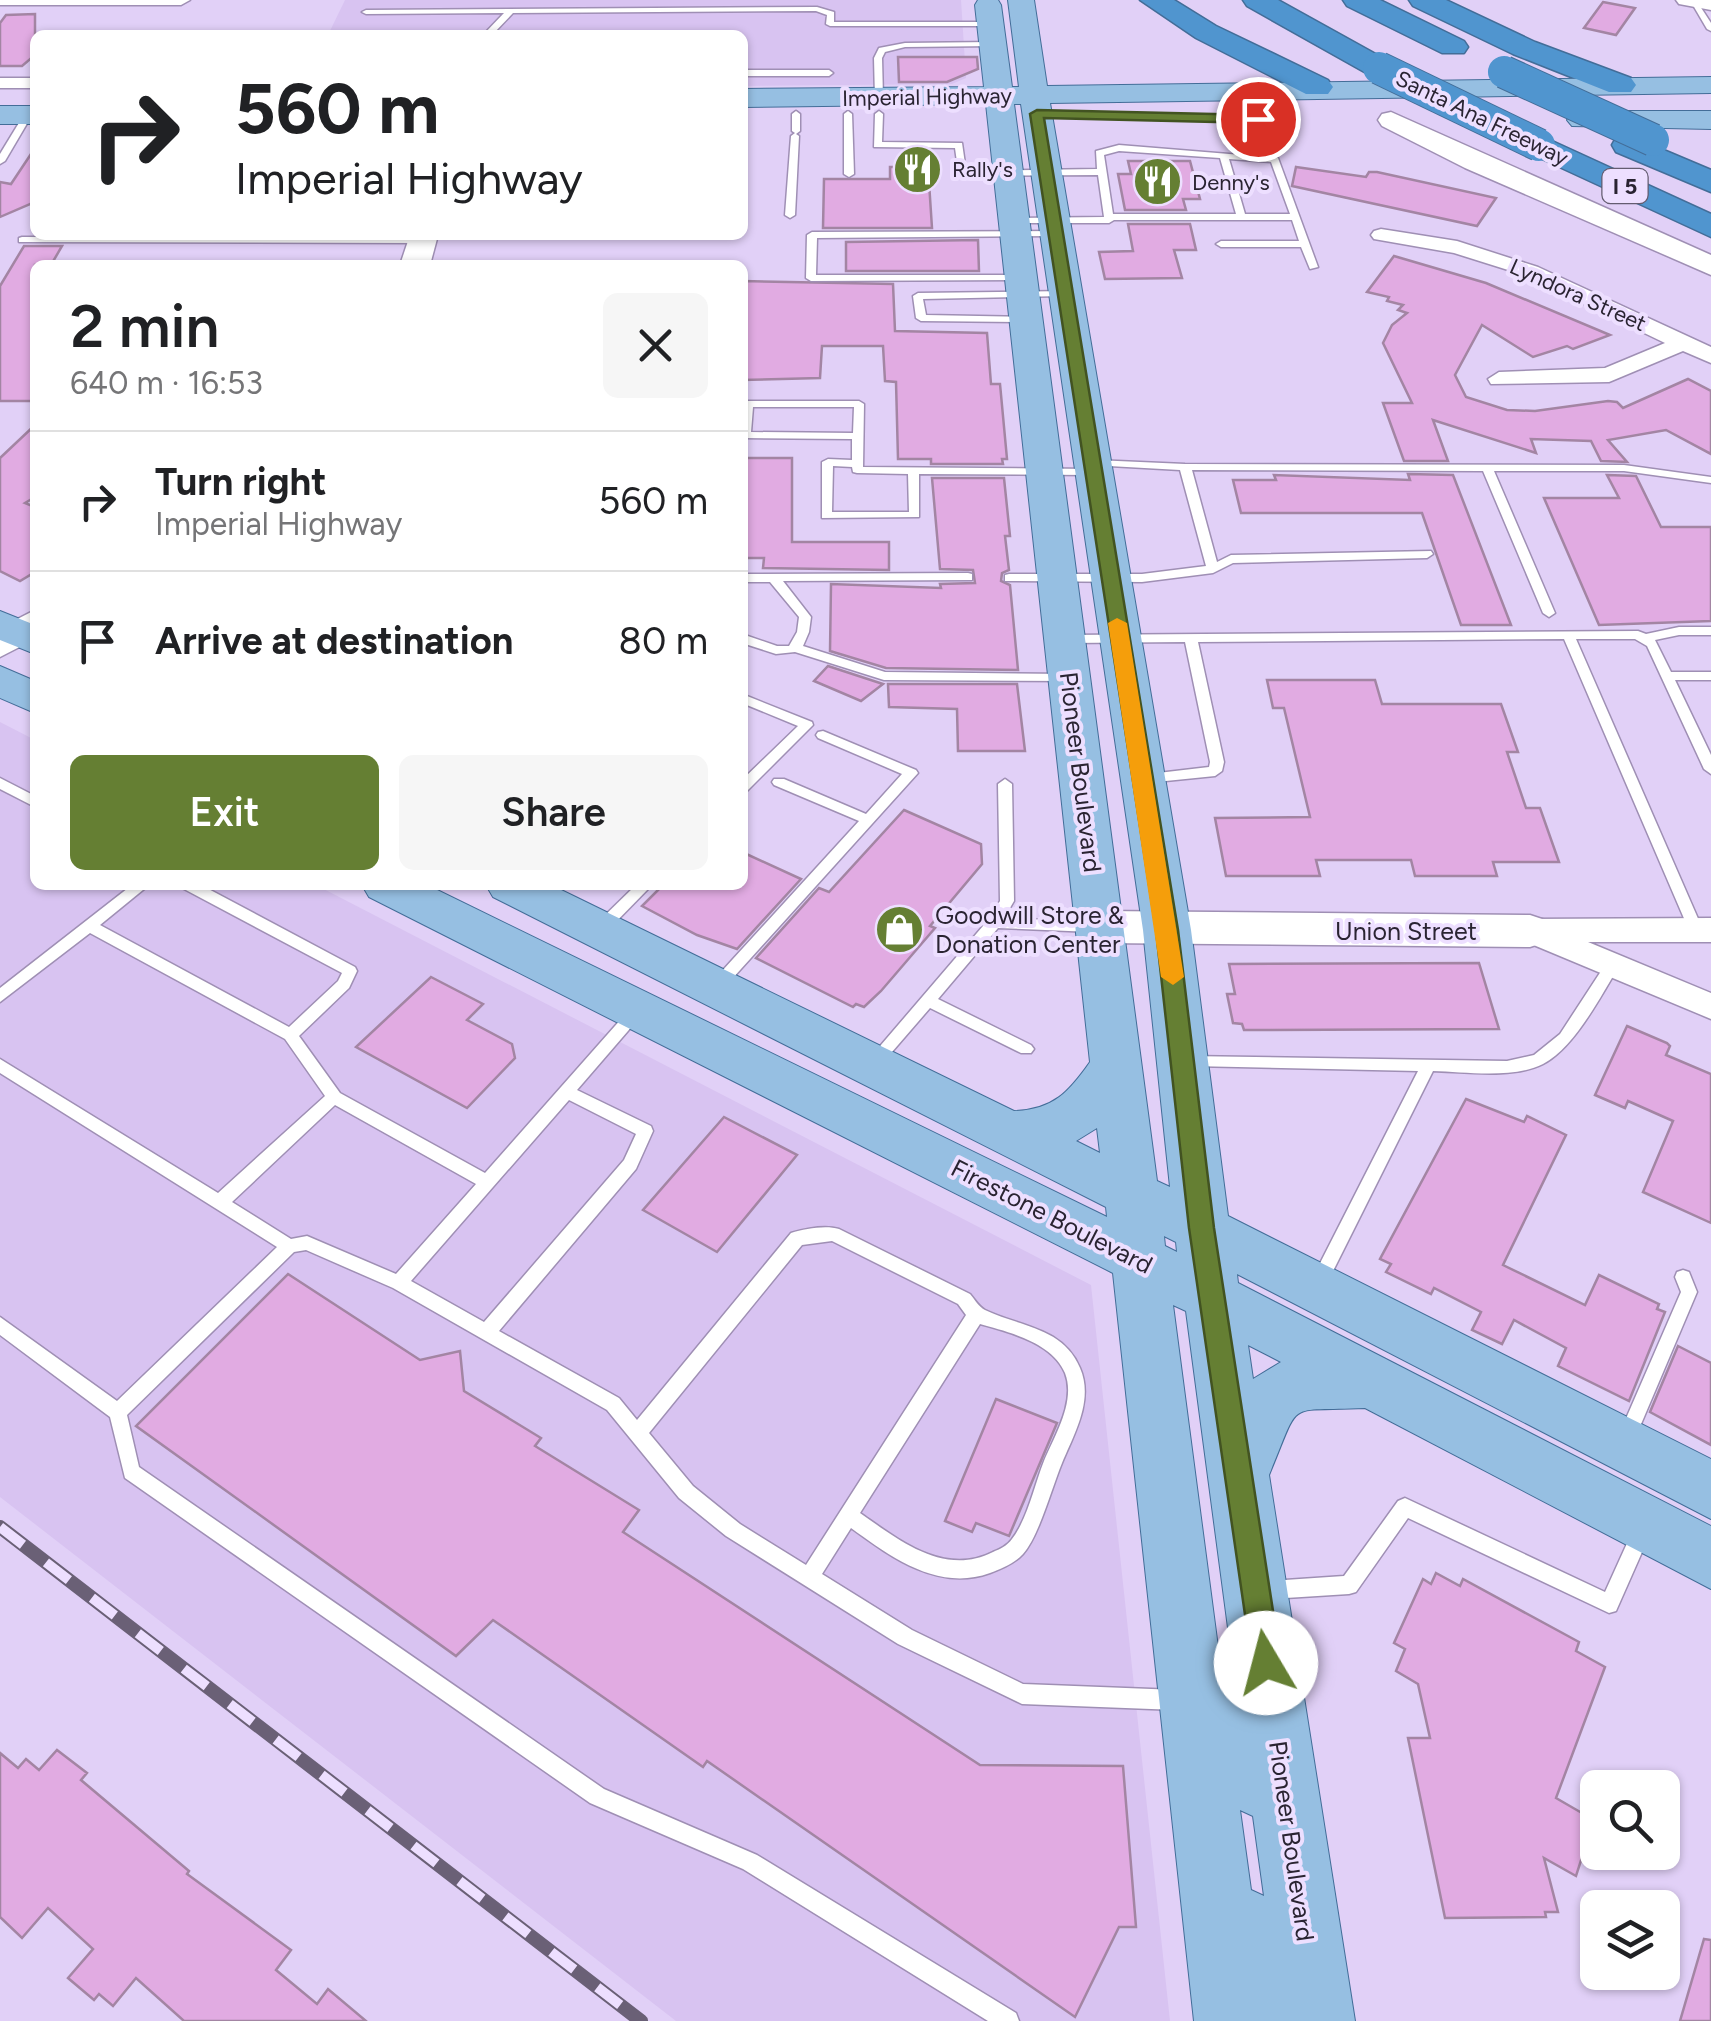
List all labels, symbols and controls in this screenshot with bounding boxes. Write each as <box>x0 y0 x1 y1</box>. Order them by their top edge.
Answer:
street label: Santa Ana Freeway <box>1391 65 1573 172</box>
text: 560 m <box>235 66 439 151</box>
icon: right <box>70 70 200 200</box>
pin <box>1216 77 1301 162</box>
street label: Imperial Highway <box>842 82 1013 112</box>
icon: arrive <box>1231 92 1286 147</box>
restaurant icon: Rally's <box>891 143 943 195</box>
text: Imperial Highway <box>235 151 583 205</box>
place label: Rally's <box>952 156 1013 183</box>
restaurant icon: Denny's <box>1131 156 1183 208</box>
place label: Denny's <box>1192 169 1270 196</box>
road number: I 5 <box>1602 169 1648 203</box>
street label: Lyndora Street <box>1506 253 1650 337</box>
text: 2 min <box>70 290 219 362</box>
button: close <box>603 293 708 398</box>
text: 640 m · 16:53 <box>70 364 263 402</box>
text: Turn right <box>155 459 327 505</box>
icon: right <box>70 474 125 529</box>
text: 560 m <box>599 478 708 524</box>
text: Imperial Highway <box>155 505 402 543</box>
icon: arrive <box>70 614 125 669</box>
text: Arrive at destination <box>155 618 513 664</box>
text: 80 m <box>619 618 708 664</box>
street label: Pioneer Boulevard <box>1054 670 1108 874</box>
button: Exit <box>70 755 379 870</box>
button: Share <box>399 755 708 870</box>
place label: Goodwill Store & Donation Center <box>935 900 1124 959</box>
shop icon: Goodwill Store & Donation Center <box>874 903 926 955</box>
street label: Union Street <box>1335 916 1477 946</box>
street label: Firestone Boulevard <box>946 1152 1158 1280</box>
position arrow <box>1214 1611 1318 1715</box>
street label: Pioneer Boulevard <box>1263 1739 1321 1943</box>
map controls <box>1580 1770 1680 1990</box>
button: search <box>1580 1770 1680 1870</box>
button: layers <box>1580 1890 1680 1990</box>

